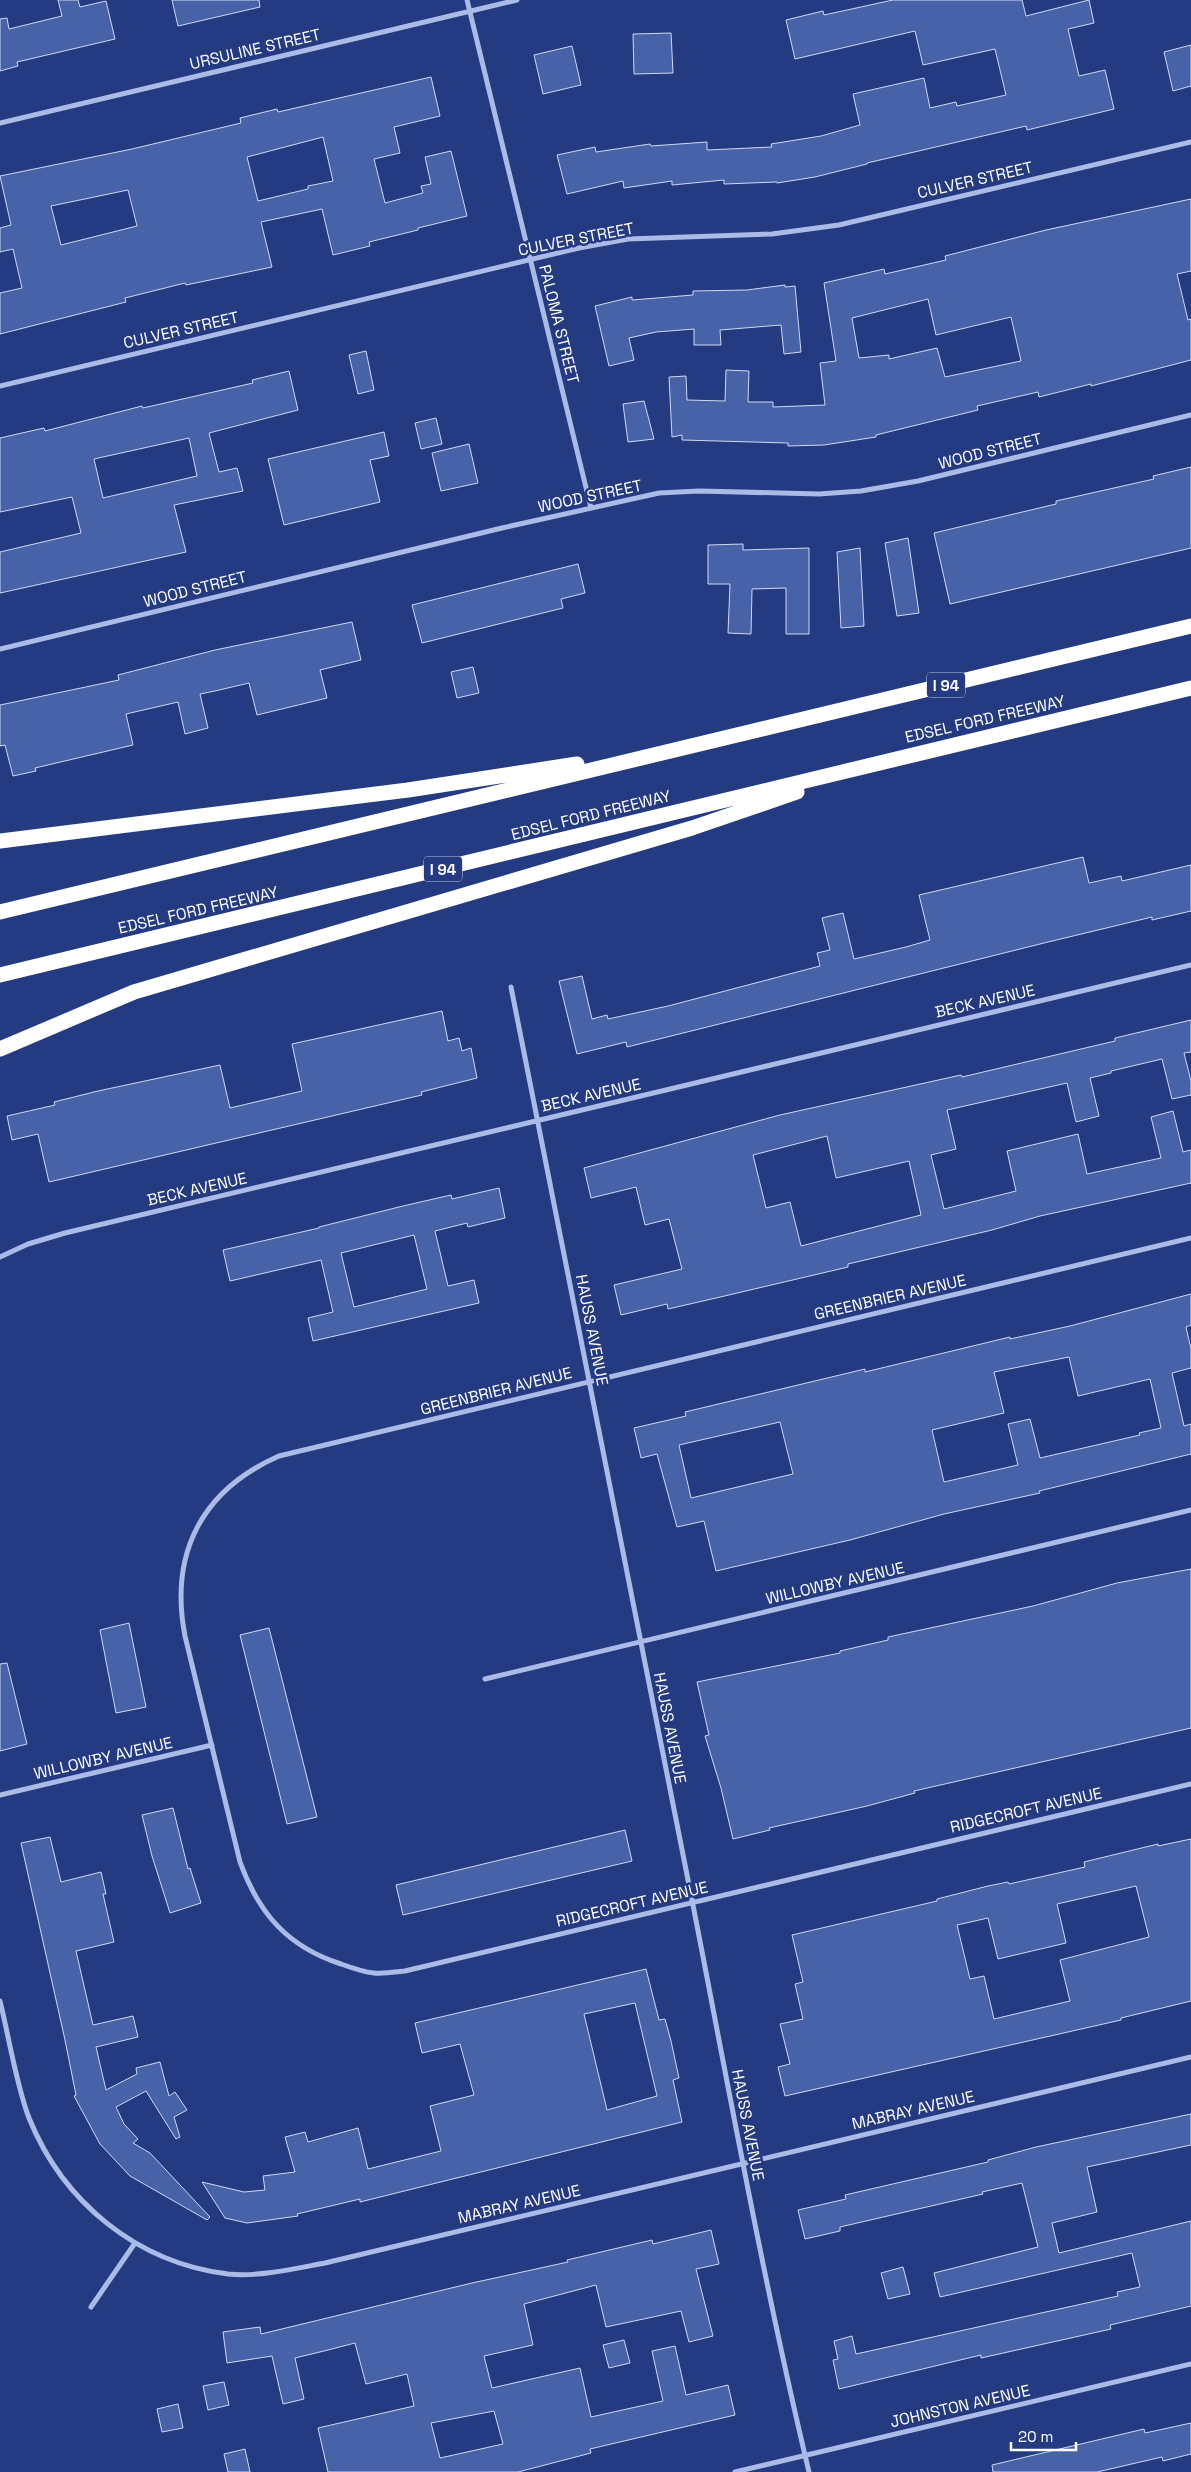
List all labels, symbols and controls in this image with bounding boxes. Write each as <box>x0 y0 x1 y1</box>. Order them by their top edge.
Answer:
street label: URSULINE STREET <box>187 24 323 74</box>
street label: CULVER STREET <box>915 157 1035 203</box>
street label: CULVER STREET <box>516 217 636 261</box>
street label: PALOMA STREET <box>534 262 584 386</box>
street label: CULVER STREET <box>121 307 241 353</box>
street label: WOOD STREET <box>936 428 1044 474</box>
street label: WOOD STREET <box>536 475 644 517</box>
street label: WOOD STREET <box>141 566 249 612</box>
road number: I 94 <box>927 672 965 698</box>
street label: EDSEL FORD FREEWAY <box>903 690 1067 748</box>
street label: EDSEL FORD FREEWAY <box>509 785 673 845</box>
road number: I 94 <box>424 856 462 882</box>
street label: EDSEL FORD FREEWAY <box>116 881 280 939</box>
street label: BECK AVENUE <box>933 979 1037 1023</box>
street label: BECK AVENUE <box>539 1073 643 1117</box>
street label: BECK AVENUE <box>145 1167 249 1211</box>
street label: GREENBRIER AVENUE <box>812 1269 968 1325</box>
street label: HAUSS AVENUE <box>571 1273 613 1387</box>
street label: GREENBRIER AVENUE <box>418 1362 574 1420</box>
street label: WILLOWBY AVENUE <box>764 1557 906 1609</box>
street label: HAUSS AVENUE <box>649 1671 691 1785</box>
street label: WILLOWBY AVENUE <box>32 1732 174 1784</box>
street label: RIDGECROFT AVENUE <box>948 1782 1104 1838</box>
street label: RIDGECROFT AVENUE <box>554 1876 710 1932</box>
street label: HAUSS AVENUE <box>727 2068 769 2182</box>
street label: MABRAY AVENUE <box>850 2086 976 2134</box>
street label: MABRAY AVENUE <box>456 2180 582 2228</box>
street label: JOHNSTON AVENUE <box>888 2380 1032 2432</box>
scale bar <box>1011 2420 1076 2452</box>
text: 20 m <box>1018 2427 1053 2446</box>

